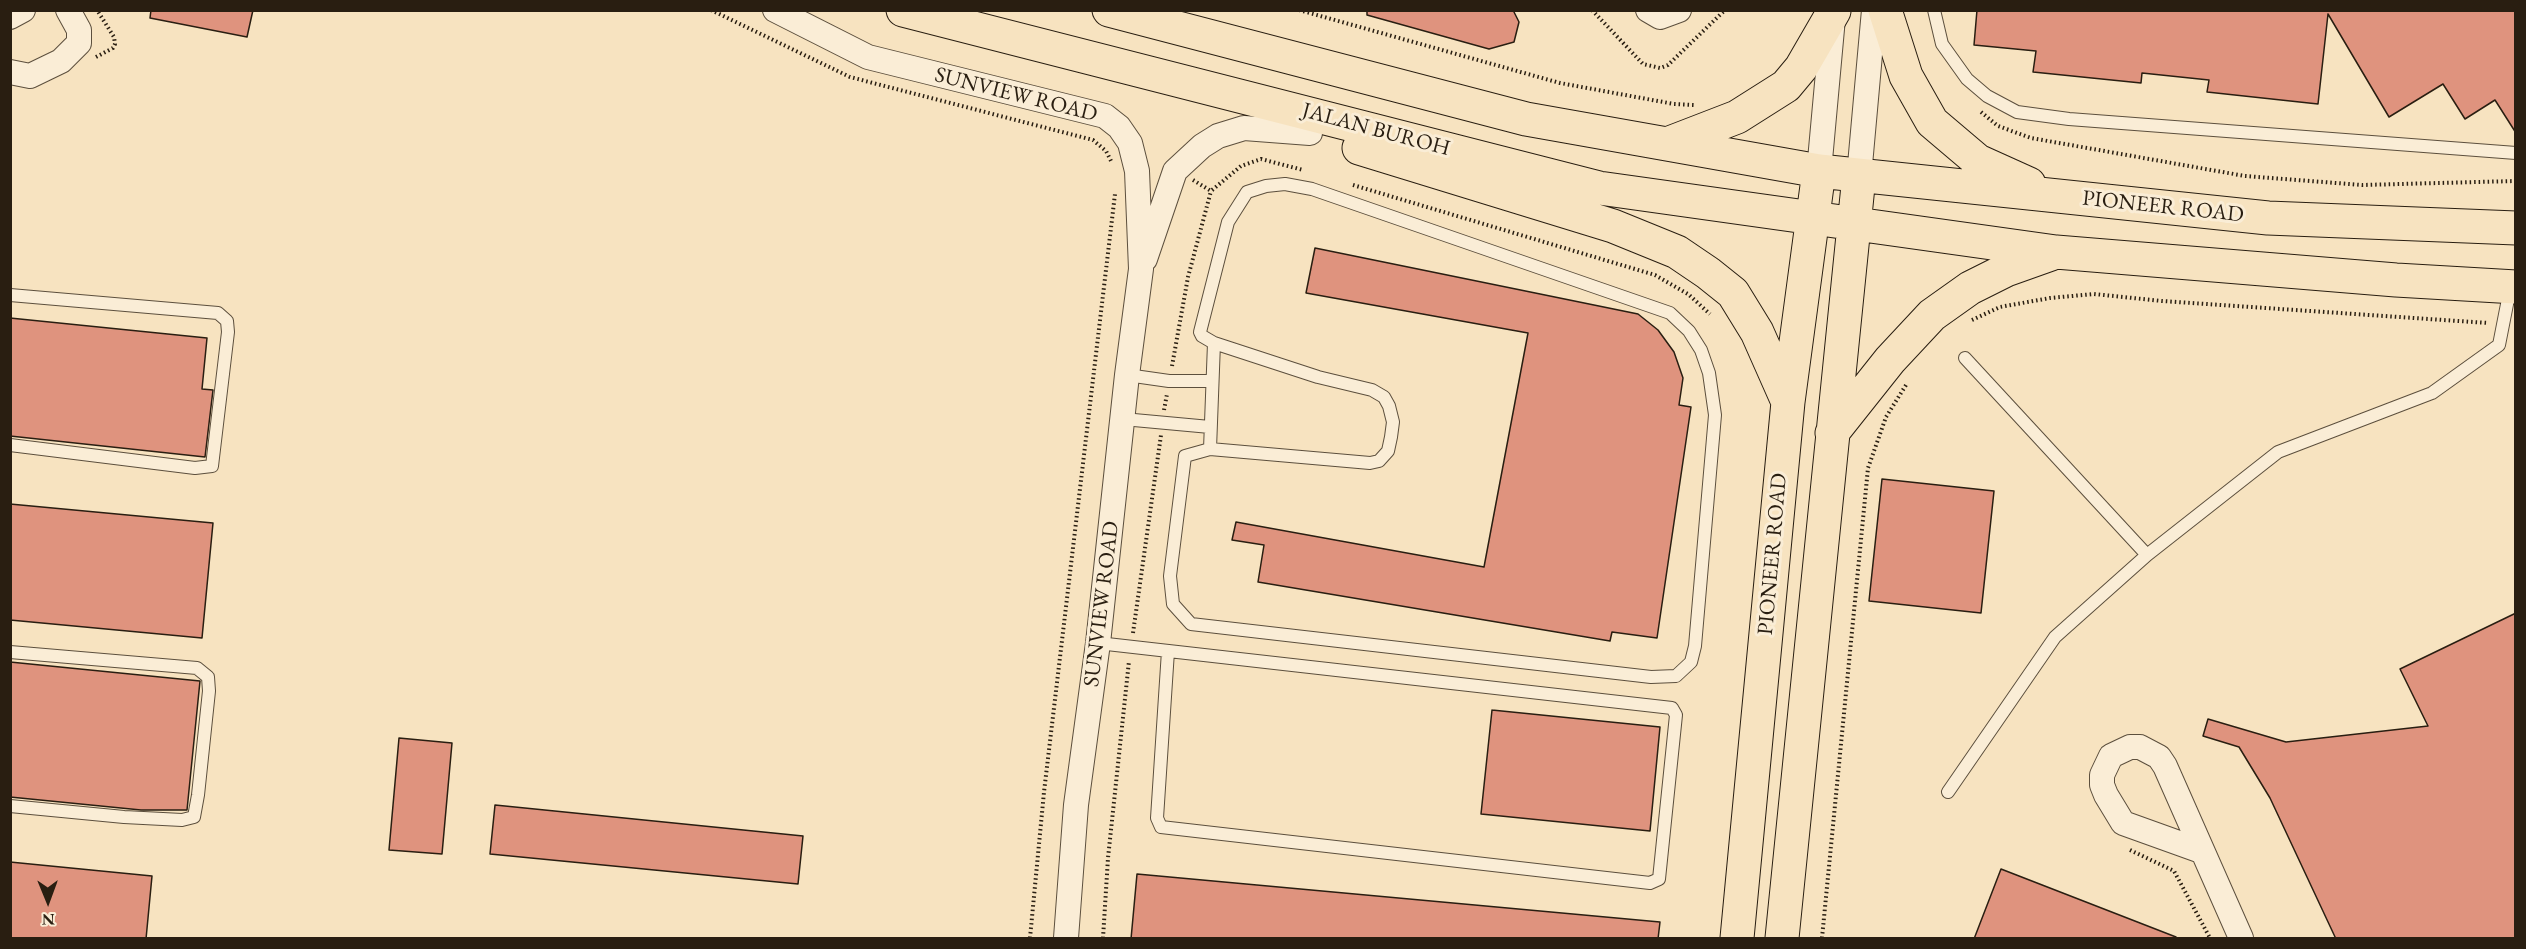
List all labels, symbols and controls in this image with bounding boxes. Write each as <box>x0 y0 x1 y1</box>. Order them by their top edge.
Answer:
street label: SUNVIEW ROAD <box>932 62 1100 128</box>
street label: JALAN BUROH <box>1299 98 1453 162</box>
street label: PIONEER ROAD <box>2081 185 2245 229</box>
street label: PIONEER ROAD <box>1753 472 1793 636</box>
street label: SUNVIEW ROAD <box>1079 520 1125 688</box>
north arrow <box>18 871 78 931</box>
text: N <box>42 909 55 930</box>

